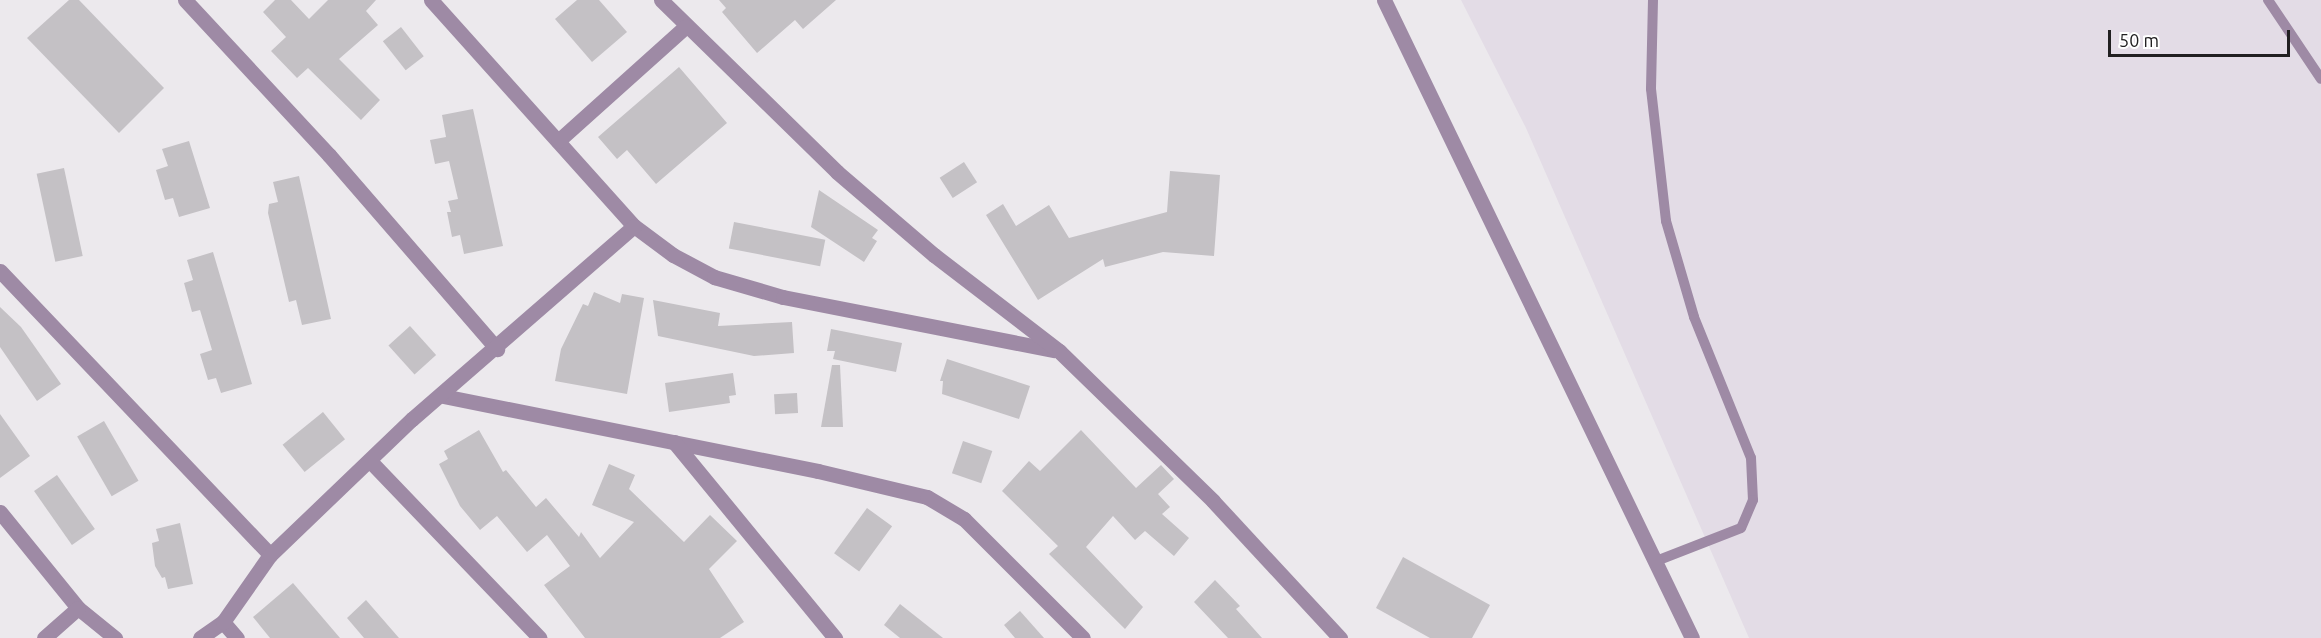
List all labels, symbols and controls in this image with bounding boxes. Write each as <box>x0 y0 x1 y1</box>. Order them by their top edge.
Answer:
scale bar <box>2111 18 2292 56</box>
text: 50 m <box>2119 30 2159 50</box>

